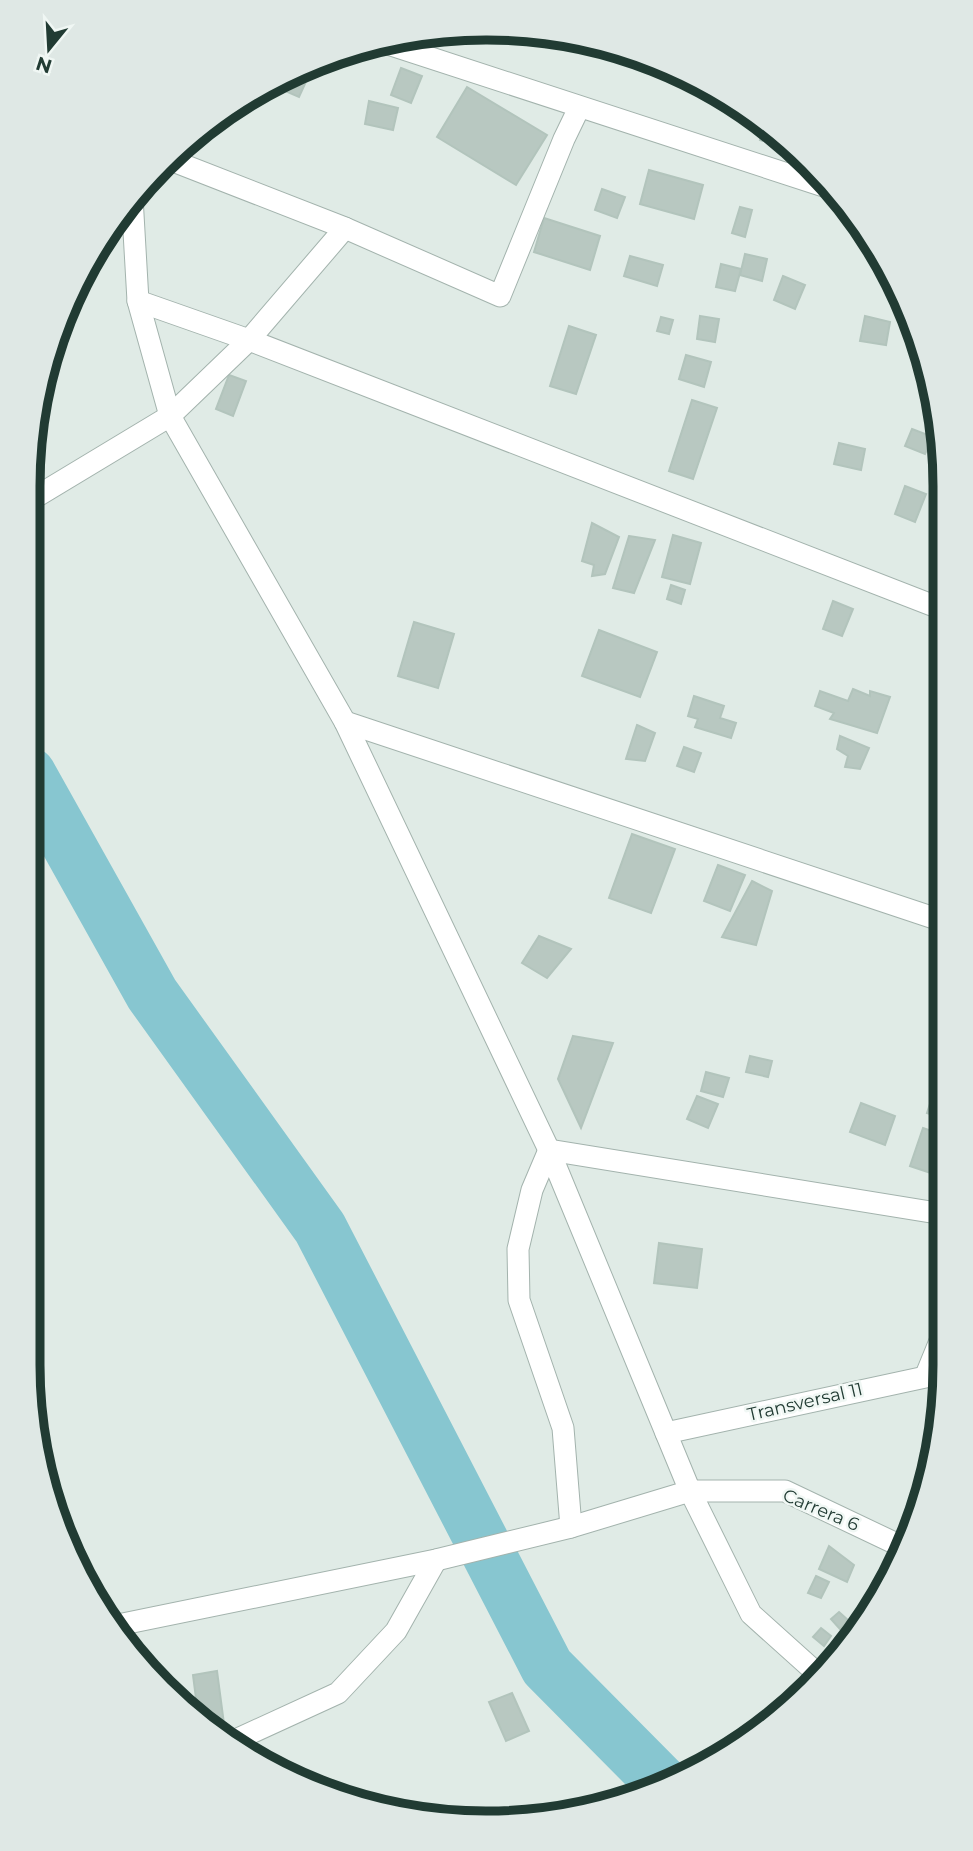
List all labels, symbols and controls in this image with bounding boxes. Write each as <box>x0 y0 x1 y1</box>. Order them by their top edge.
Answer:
north arrow <box>14 14 84 84</box>
text: N <box>33 51 55 78</box>
street label: Transversal 11 <box>745 1378 865 1426</box>
street label: Carrera 6 <box>779 1484 863 1536</box>

